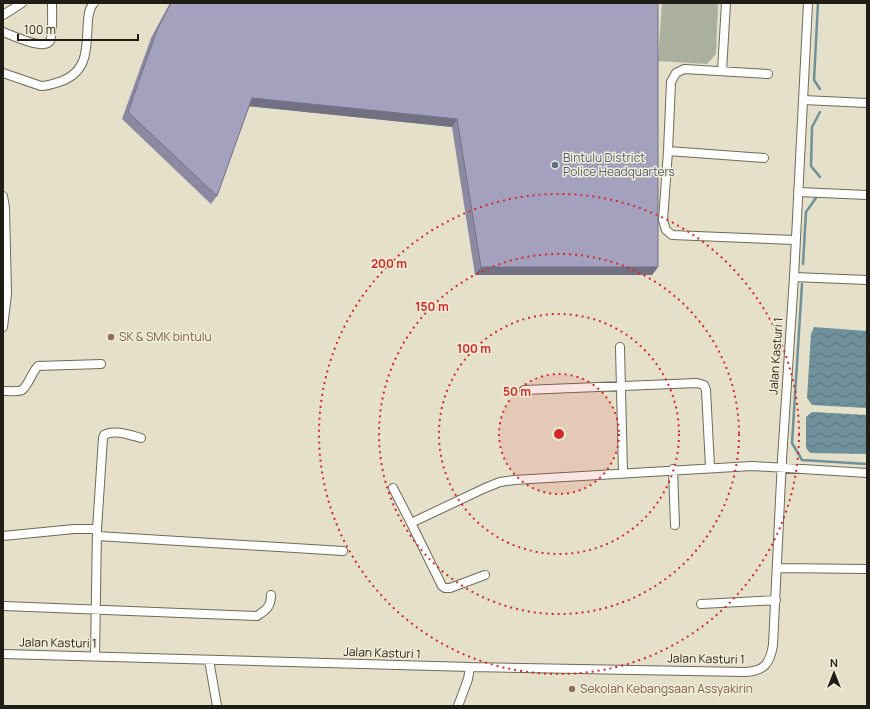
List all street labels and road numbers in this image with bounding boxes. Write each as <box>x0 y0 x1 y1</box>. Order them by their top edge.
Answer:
street label: Jalan Kasturi 1 <box>764 317 787 395</box>
street label: Jalan Kasturi 1 <box>19 633 97 652</box>
street label: Jalan Kasturi 1 <box>343 643 421 662</box>
street label: Jalan Kasturi 1 <box>667 649 745 668</box>

